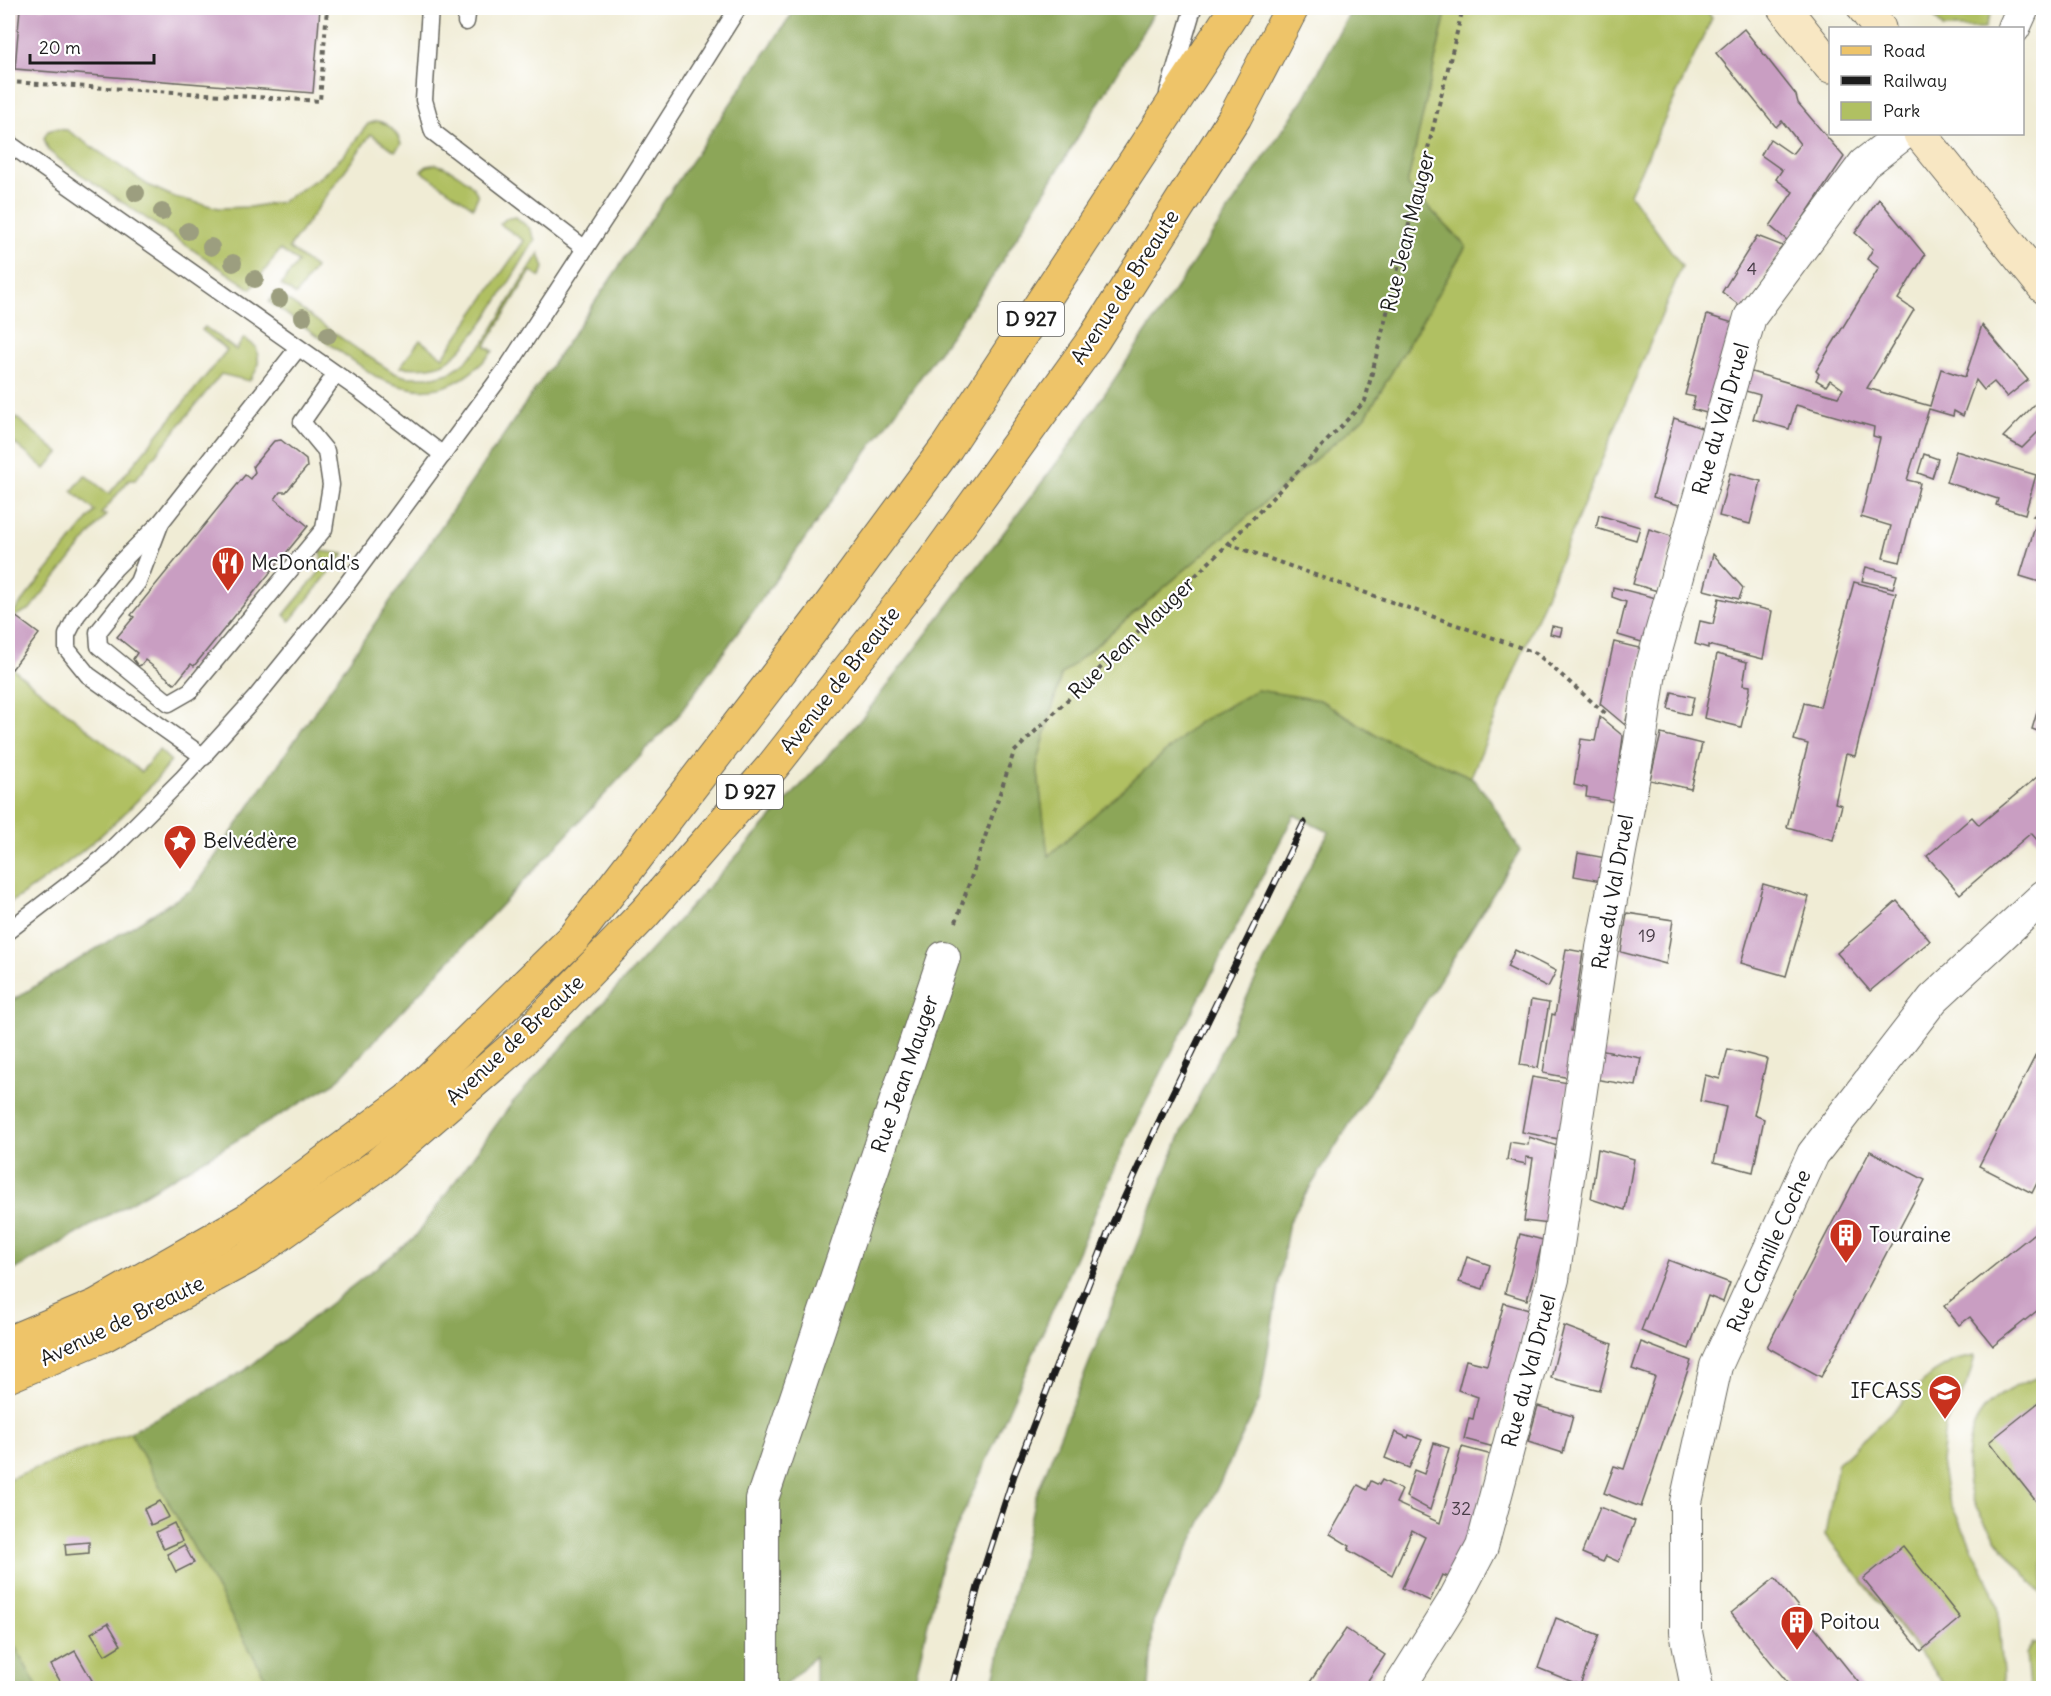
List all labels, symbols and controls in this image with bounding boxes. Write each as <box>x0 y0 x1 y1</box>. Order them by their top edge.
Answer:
scale bar <box>30 27 154 65</box>
legend <box>1829 27 2024 135</box>
text: 20 m <box>39 36 81 59</box>
text: Road <box>1883 39 1926 62</box>
text: Railway <box>1883 69 1947 92</box>
text: Park <box>1883 99 1920 122</box>
street label: Rue Jean Mauger <box>1374 147 1441 314</box>
street label: Avenue de Breaute <box>1064 204 1185 369</box>
house number: 4 <box>1747 257 1757 280</box>
road number: D 927 <box>998 302 1064 336</box>
street label: Rue du Val Druel <box>1686 340 1755 498</box>
restaurant icon: McDonald's <box>210 545 246 592</box>
place label: McDonald's <box>251 549 360 576</box>
street label: Rue Jean Mauger <box>1063 570 1201 705</box>
street label: Avenue de Breaute <box>774 601 905 759</box>
road number: D 927 <box>717 775 783 809</box>
street label: Rue du Val Druel <box>1586 812 1639 972</box>
place icon: Belvédère <box>162 823 198 870</box>
place label: Belvédère <box>203 827 297 854</box>
house number: 19 <box>1638 924 1656 947</box>
street label: Avenue de Breaute <box>440 969 589 1111</box>
street label: Rue Jean Mauger <box>865 991 944 1156</box>
street label: Rue Camille Coche <box>1720 1165 1817 1337</box>
building icon: Touraine <box>1828 1217 1864 1264</box>
place label: Touraine <box>1869 1221 1951 1248</box>
street label: Avenue de Breaute <box>35 1269 208 1372</box>
street label: Rue du Val Druel <box>1495 1292 1562 1450</box>
school or university icon: IFCASS <box>1927 1373 1963 1420</box>
place label: IFCASS <box>1850 1377 1922 1404</box>
house number: 32 <box>1451 1497 1471 1520</box>
building icon: Poitou <box>1779 1604 1815 1651</box>
place label: Poitou <box>1820 1608 1880 1635</box>

